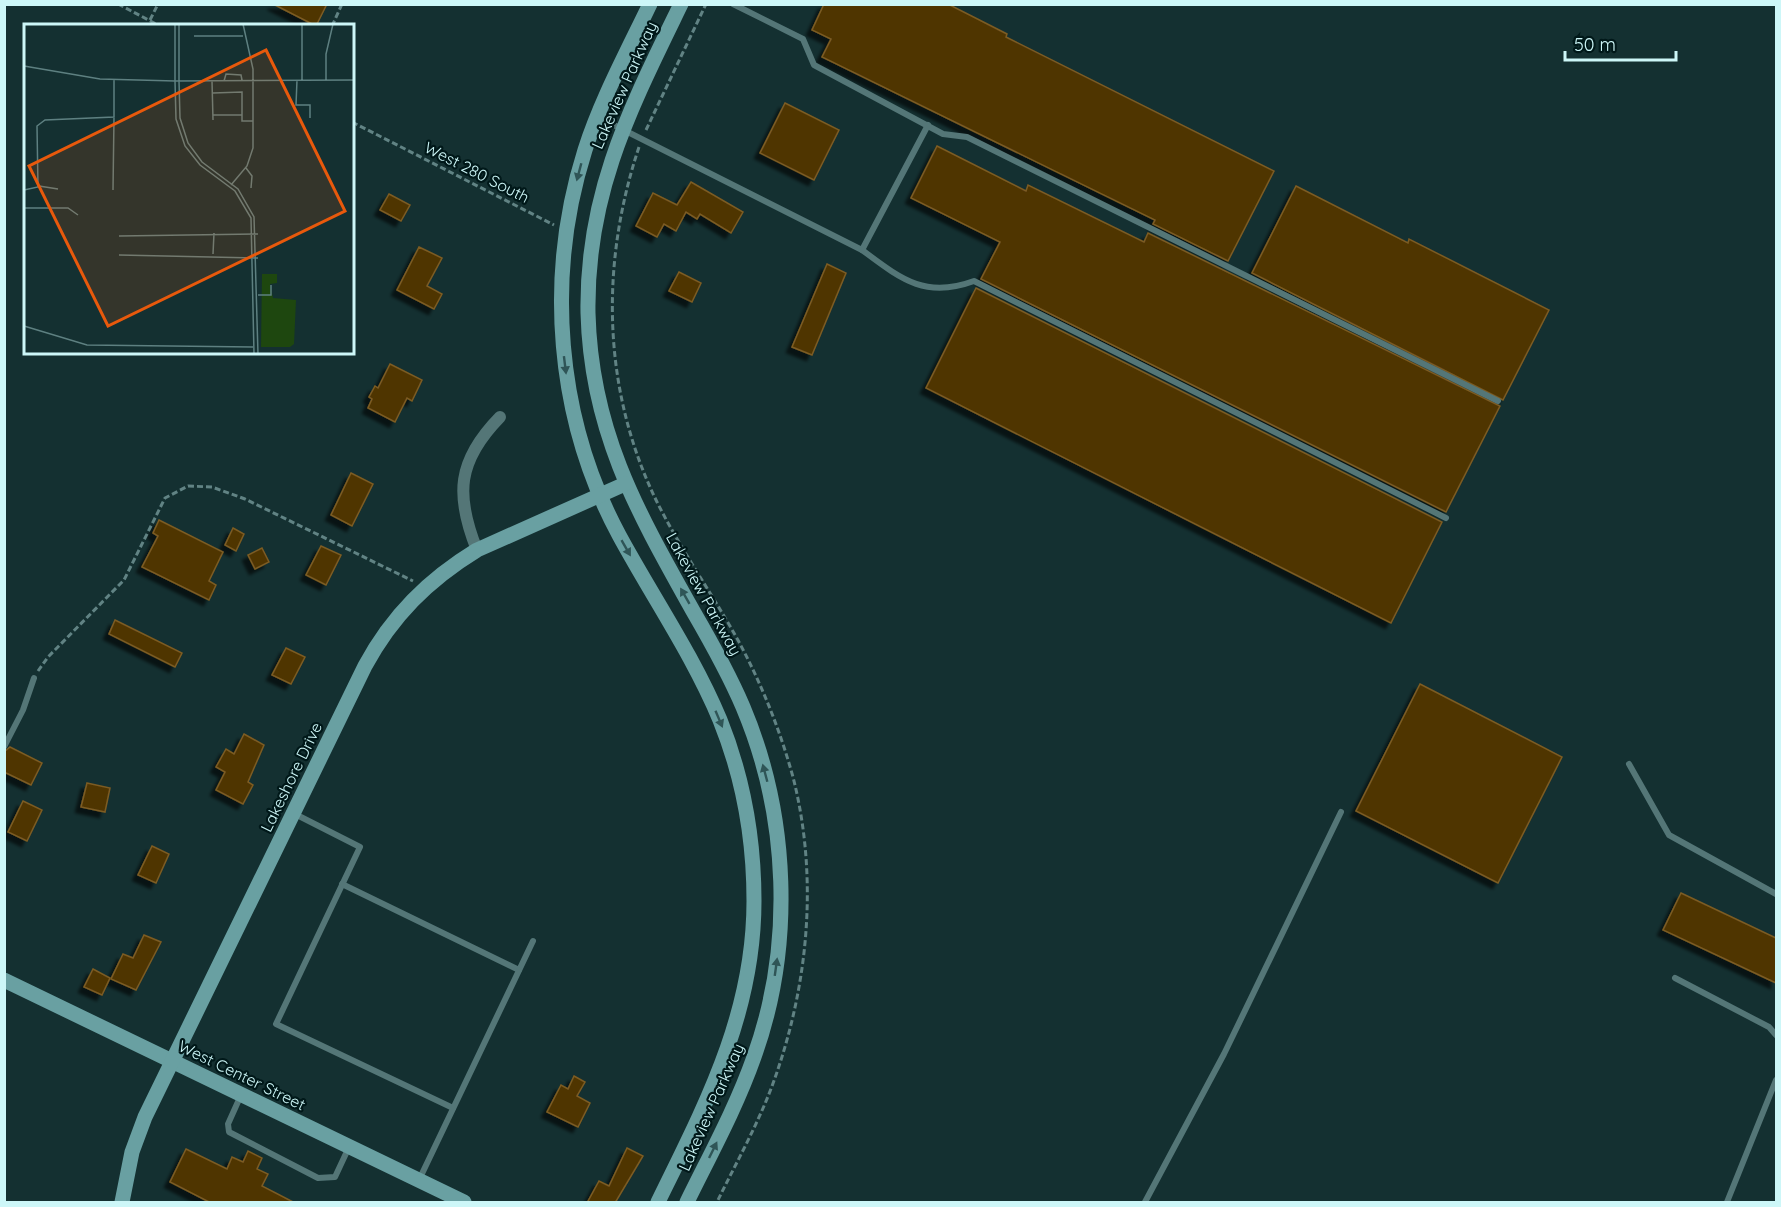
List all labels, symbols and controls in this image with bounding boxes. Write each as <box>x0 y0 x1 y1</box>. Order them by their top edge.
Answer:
street label: Lakeview Parkway <box>587 18 661 152</box>
inset map <box>24 24 354 354</box>
scale bar <box>1565 24 1676 62</box>
text: 50 m <box>1574 33 1616 56</box>
street label: West 280 South <box>421 137 533 207</box>
one-way arrow <box>574 163 583 181</box>
one-way arrow <box>561 356 570 375</box>
street label: Lakeview Parkway <box>662 529 746 659</box>
one-way arrow <box>621 540 631 557</box>
one-way arrow <box>680 587 690 604</box>
one-way arrow <box>714 711 724 729</box>
street label: Lakeshore Drive <box>256 719 326 835</box>
one-way arrow <box>760 764 770 782</box>
one-way arrow <box>771 957 781 976</box>
street label: West Center Street <box>175 1036 309 1114</box>
street label: Lakeview Parkway <box>674 1040 748 1174</box>
one-way arrow <box>707 1141 717 1159</box>

